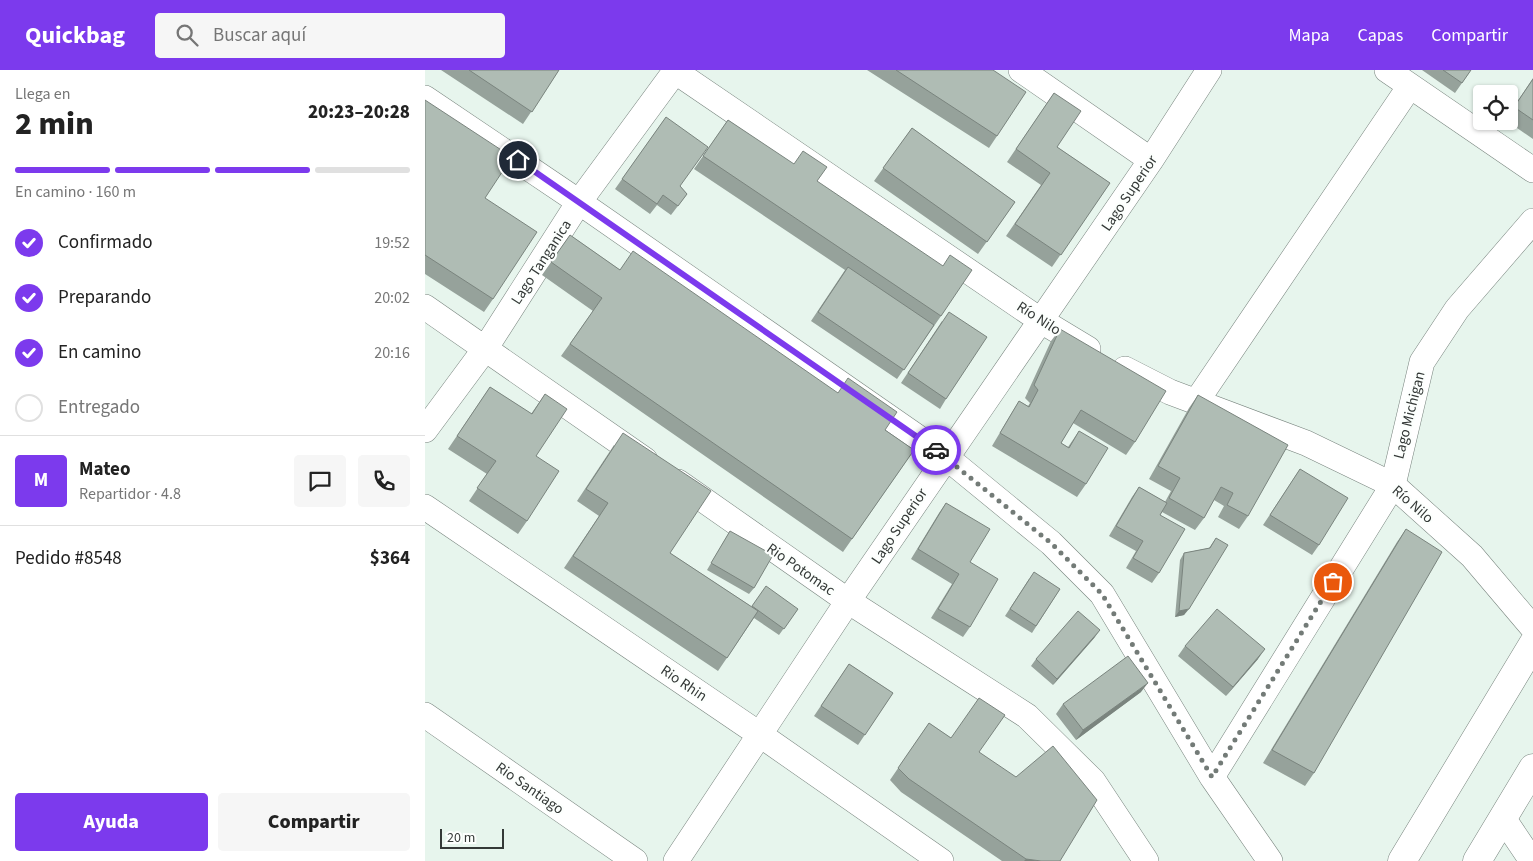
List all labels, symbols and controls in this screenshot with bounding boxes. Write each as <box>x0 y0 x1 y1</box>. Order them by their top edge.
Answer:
search box <box>155 13 505 58</box>
text: Quickbag <box>25 18 125 53</box>
icon: search <box>173 21 201 49</box>
text: Buscar aquí <box>213 22 306 49</box>
text: Mapa <box>1289 23 1330 48</box>
text: Capas <box>1358 23 1403 48</box>
text: Compartir <box>1431 23 1508 48</box>
text: Llega en <box>15 83 70 105</box>
map controls <box>1473 85 1518 130</box>
button: locate <box>1473 85 1518 130</box>
text: 20:23–20:28 <box>308 99 410 126</box>
text: 2 min <box>15 101 94 147</box>
pin <box>497 139 539 181</box>
icon: home <box>504 146 532 174</box>
street label: Lago Superior <box>1096 150 1163 235</box>
text: En camino · 160 m <box>15 181 136 203</box>
street label: Lago Tanganica <box>506 216 577 309</box>
icon: check <box>15 229 43 257</box>
text: Confirmado <box>58 229 153 256</box>
text: 19:52 <box>374 232 410 254</box>
icon: check <box>15 284 43 312</box>
text: Preparando <box>58 284 151 311</box>
text: 20:02 <box>374 287 410 309</box>
street label: Río Nilo <box>1013 296 1065 340</box>
icon: check <box>15 339 43 367</box>
text: En camino <box>58 339 141 366</box>
text: 20:16 <box>374 342 410 364</box>
street label: Lago Michigan <box>1388 369 1431 461</box>
text: Entregado <box>58 394 140 421</box>
courier <box>911 425 961 475</box>
icon: car <box>922 436 950 464</box>
button: chat <box>294 455 346 507</box>
button: phone <box>358 455 410 507</box>
text: Mateo <box>79 456 130 483</box>
text: M <box>34 467 48 494</box>
street label: Río Nilo <box>1387 480 1438 528</box>
text: Repartidor · 4.8 <box>79 483 181 505</box>
street label: Lago Superior <box>866 483 933 568</box>
street label: Rio Potomac <box>762 538 839 601</box>
text: Pedido #8548 <box>15 545 122 572</box>
text: $364 <box>370 545 410 572</box>
pin <box>1312 561 1354 603</box>
icon: bag <box>1319 568 1347 596</box>
street label: Rio Rhin <box>656 660 711 707</box>
street label: Rio Santiago <box>491 757 568 820</box>
button: Ayuda <box>15 793 208 851</box>
button: Compartir <box>218 793 410 851</box>
scale bar <box>440 826 504 849</box>
text: 20 m <box>447 828 475 848</box>

